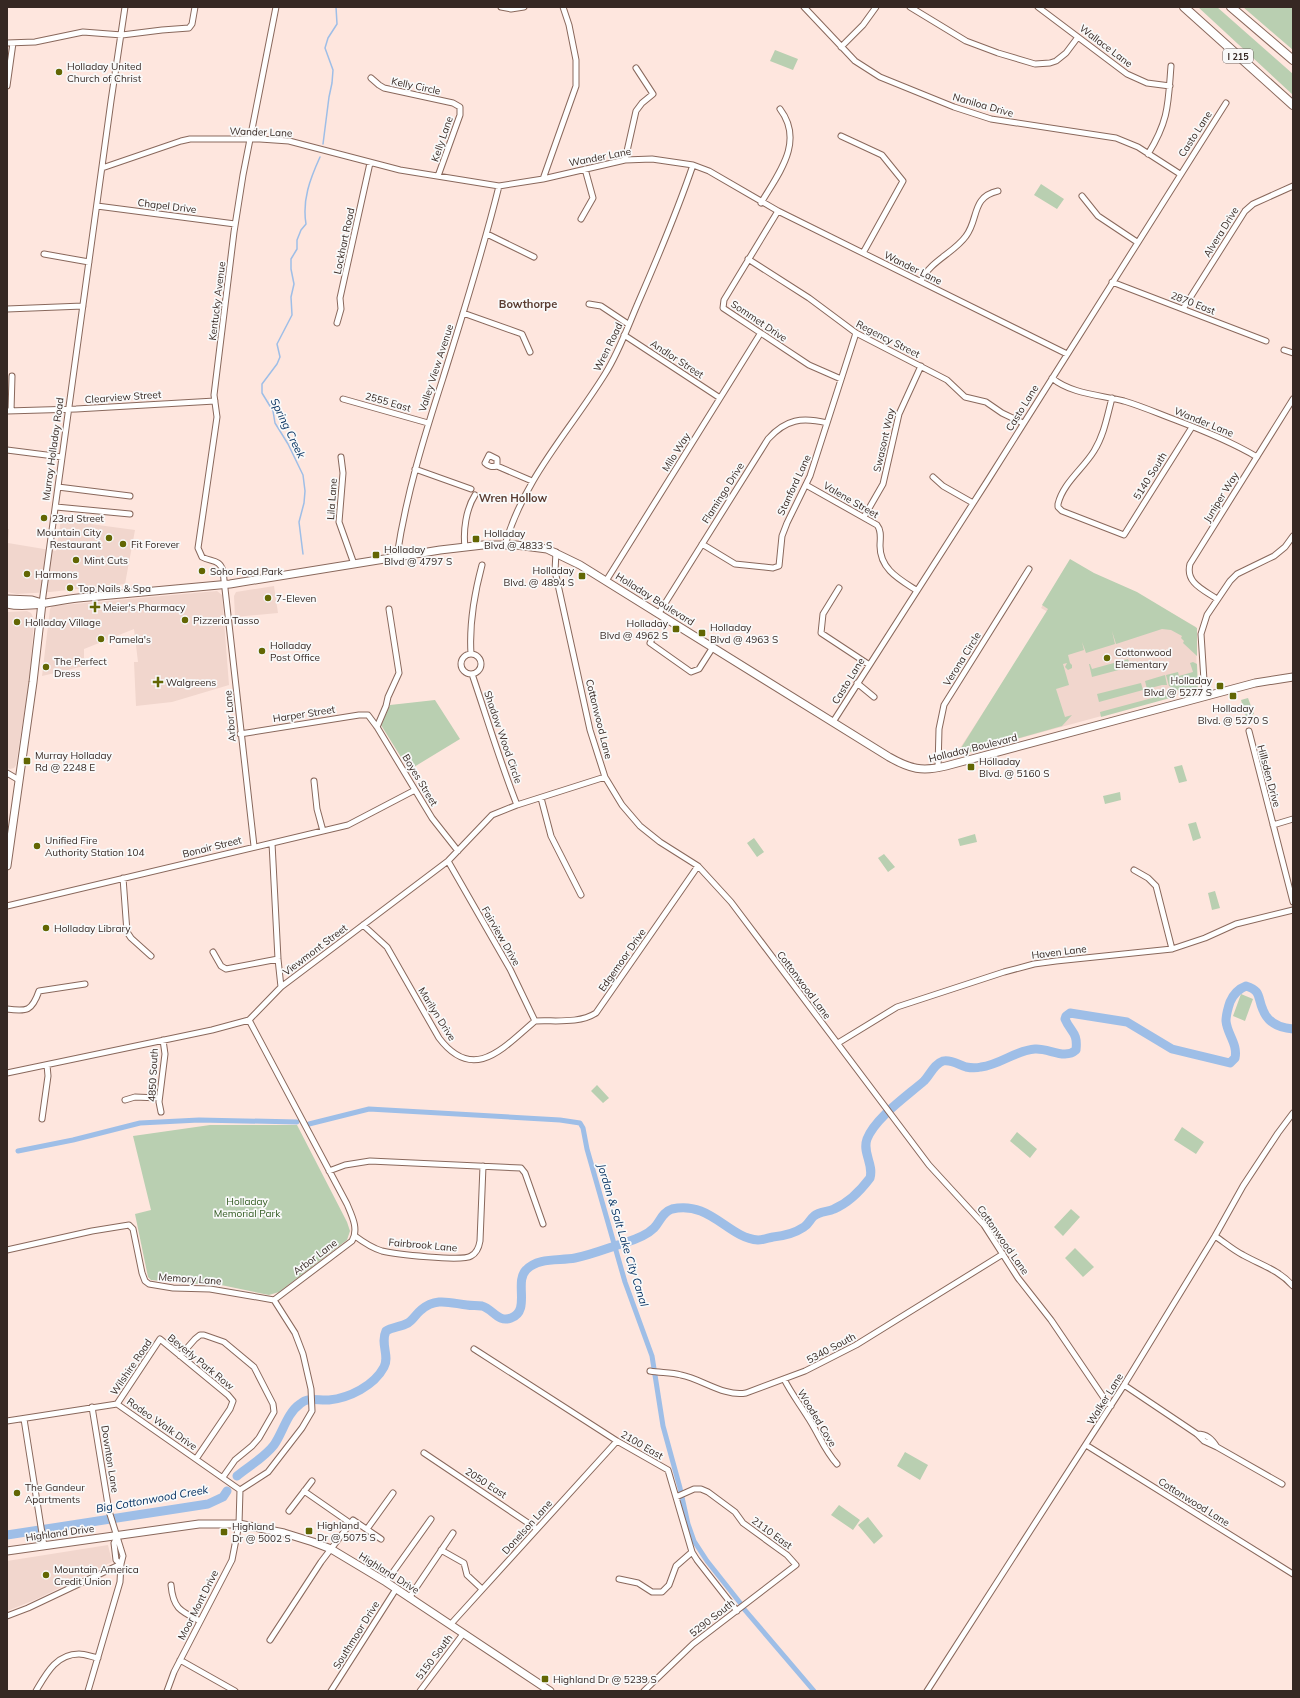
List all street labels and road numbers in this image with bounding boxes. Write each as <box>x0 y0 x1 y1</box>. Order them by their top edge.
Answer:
street label: Wallace Lane <box>1077 22 1135 70</box>
road number: I 215 <box>1223 49 1253 63</box>
street label: Kelly Circle <box>390 74 442 98</box>
street label: Naniloa Drive <box>951 90 1015 120</box>
street label: Casto Lane <box>1175 109 1215 159</box>
street label: Kelly Lane <box>428 115 456 163</box>
street label: Wander Lane <box>229 124 293 140</box>
street label: Wander Lane <box>568 145 632 169</box>
street label: Chapel Drive <box>137 196 197 216</box>
street label: Alvera Drive <box>1200 204 1242 260</box>
street label: Lockhart Road <box>331 207 357 275</box>
street label: Wander Lane <box>882 248 944 288</box>
street label: Kentucky Avenue <box>206 261 228 341</box>
street label: 2870 East <box>1169 289 1218 318</box>
street label: Sommet Drive <box>728 297 790 345</box>
street label: Regency Street <box>854 317 923 361</box>
street label: Wren Road <box>591 321 625 373</box>
street label: Valley View Avenue <box>416 323 456 413</box>
street label: Andlor Street <box>648 337 707 381</box>
street label: Casto Lane <box>1003 382 1041 434</box>
street label: Clearview Street <box>84 388 162 406</box>
street label: 2555 East <box>364 389 413 415</box>
street label: Murray Holladay Road <box>39 397 67 501</box>
street label: Wander Lane <box>1172 404 1236 440</box>
street label: Swasont Way <box>870 406 898 473</box>
street label: Milo Way <box>659 430 693 474</box>
street label: 5140 South <box>1130 450 1170 502</box>
street label: Stanford Lane <box>774 453 814 517</box>
street label: Flamingo Drive <box>699 460 747 526</box>
street label: Juniper Way <box>1200 469 1242 525</box>
street label: Lila Lane <box>324 478 340 520</box>
street label: Valene Street <box>821 479 881 521</box>
street label: Holladay Boulevard <box>613 569 697 629</box>
street label: Verona Circle <box>940 630 984 688</box>
street label: Casto Lane <box>829 655 867 707</box>
street label: Cottonwood Lane <box>583 678 615 760</box>
street label: Shadow Wood Circle <box>481 689 525 785</box>
street label: Arbor Lane <box>221 690 239 742</box>
street label: Harper Street <box>272 703 336 725</box>
street label: Holladay Boulevard <box>927 731 1019 765</box>
street label: Hillsden Drive <box>1254 743 1284 809</box>
street label: Boyes Street <box>399 752 441 809</box>
street label: Bonair Street <box>181 833 243 861</box>
street label: Fairview Drive <box>479 904 523 968</box>
street label: Viewmont Street <box>280 921 350 979</box>
street label: Edgemoor Drive <box>595 926 649 994</box>
street label: Haven Lane <box>1031 942 1087 962</box>
street label: Cottonwood Lane <box>774 948 834 1022</box>
street label: Marilyn Drive <box>415 985 459 1043</box>
street label: 4850 South <box>145 1048 161 1102</box>
street label: Cottonwood Lane <box>974 1203 1032 1277</box>
street label: Arbor Lane <box>290 1236 340 1278</box>
street label: Fairbrook Lane <box>388 1236 458 1254</box>
street label: Memory Lane <box>158 1270 222 1288</box>
street label: 5340 South <box>804 1330 858 1366</box>
street label: Beverly Park Row <box>165 1331 237 1393</box>
street label: Wilshire Road <box>107 1336 155 1398</box>
street label: Walker Lane <box>1084 1371 1126 1427</box>
street label: Wooded Cove <box>795 1387 839 1449</box>
street label: Rodeo Walk Drive <box>124 1395 200 1453</box>
street label: Downton Lane <box>98 1424 122 1494</box>
street label: 2100 East <box>618 1428 666 1463</box>
street label: 2050 East <box>463 1465 510 1501</box>
street label: Cottonwood Lane <box>1156 1475 1232 1529</box>
street label: Donelson Lane <box>499 1497 555 1557</box>
street label: 2110 East <box>749 1514 795 1552</box>
street label: Highland Drive <box>25 1522 95 1544</box>
street label: Highland Drive <box>356 1549 422 1597</box>
street label: Moor Mont Drive <box>175 1568 221 1642</box>
street label: 5290 South <box>687 1596 737 1640</box>
street label: Southmoor Drive <box>330 1599 382 1671</box>
street label: 5150 South <box>413 1632 455 1682</box>

